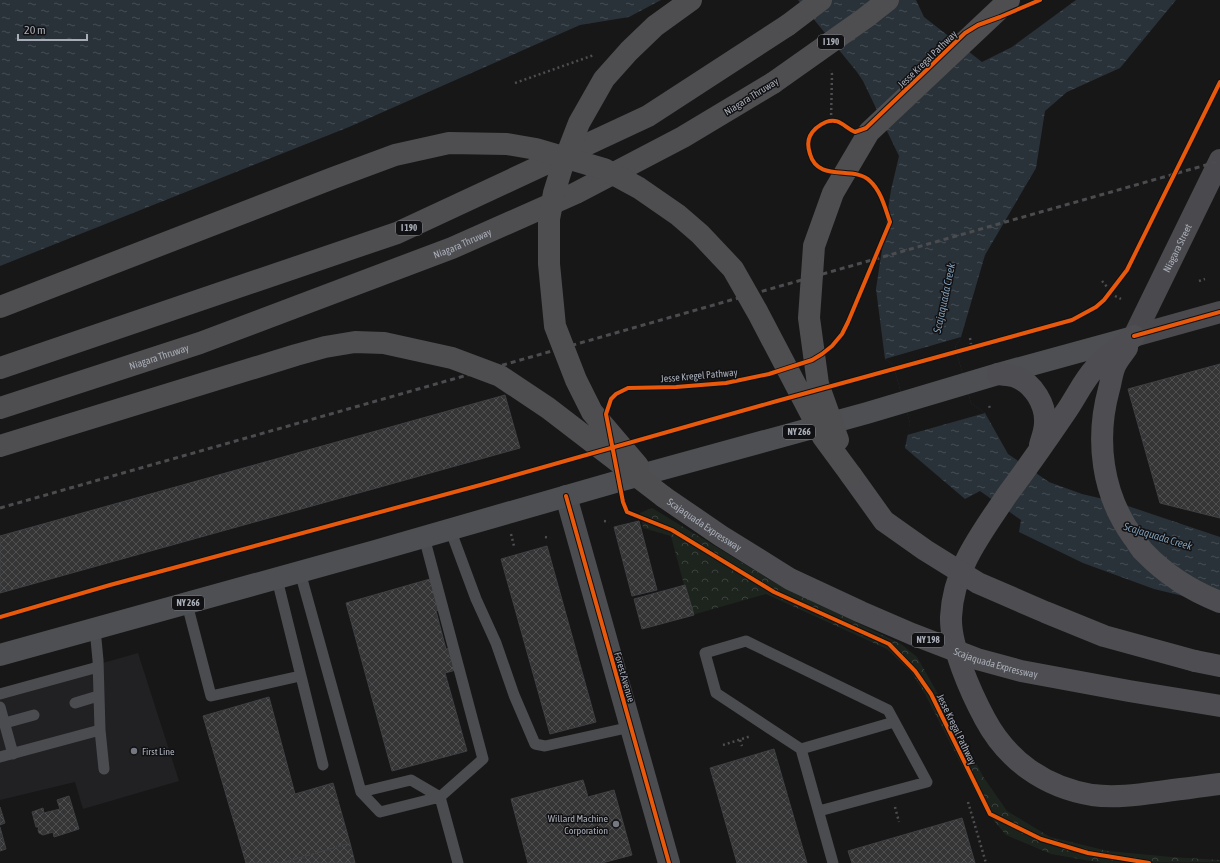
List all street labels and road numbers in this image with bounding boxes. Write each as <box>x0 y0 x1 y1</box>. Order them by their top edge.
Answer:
street label: Jesse Kregal Pathway <box>896 28 959 90</box>
road number: I 190 <box>818 35 844 49</box>
street label: Niagara Thruway <box>722 75 780 117</box>
road number: I 190 <box>396 221 422 235</box>
street label: Niagara Street <box>1161 222 1194 274</box>
street label: Niagara Thruway <box>432 226 493 261</box>
street label: Niagara Thruway <box>128 342 190 372</box>
street label: Jesse Kregel Pathway <box>660 367 738 384</box>
road number: NY 266 <box>783 425 815 439</box>
street label: Scajaquada Expressway <box>665 496 743 553</box>
road number: NY 266 <box>172 596 204 610</box>
road number: NY 198 <box>912 633 944 647</box>
street label: Scajaquada Expressway <box>952 646 1039 680</box>
street label: Forest Avenue <box>612 651 637 704</box>
street label: Jesse Kregal Pathway <box>935 692 979 767</box>

